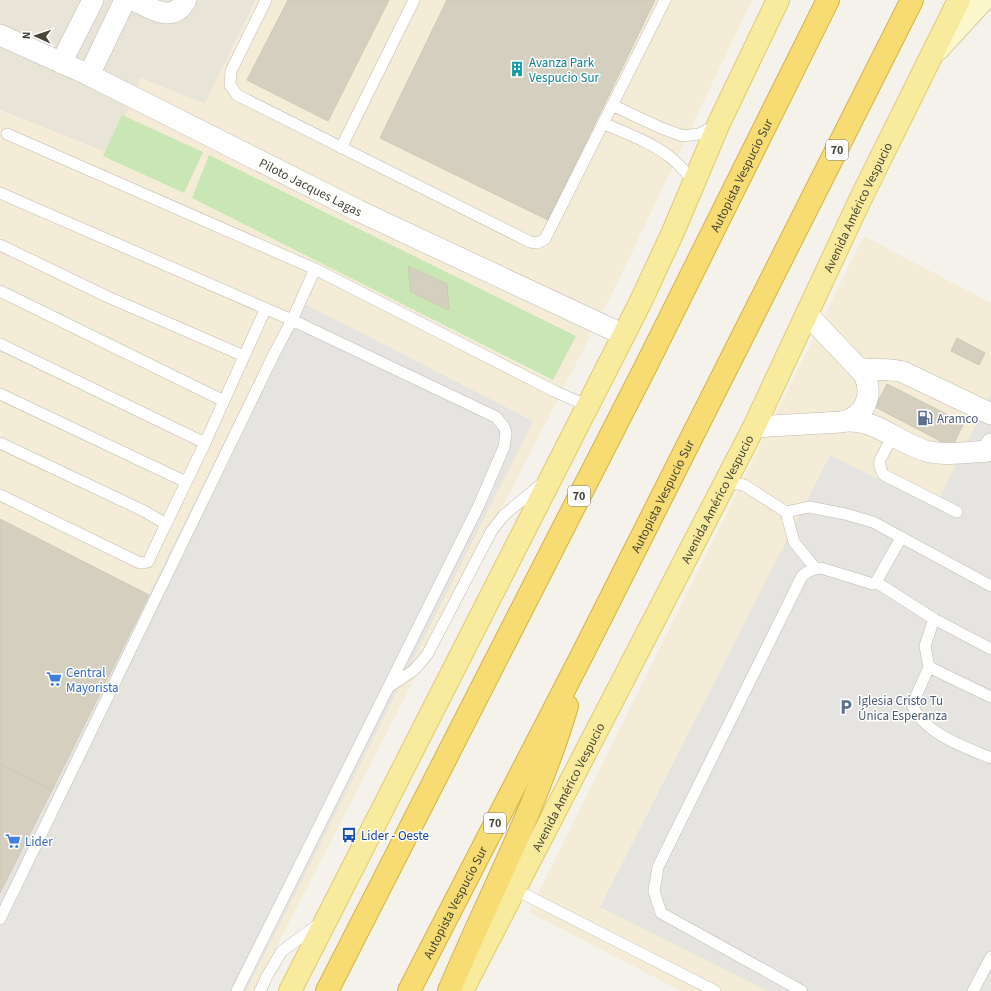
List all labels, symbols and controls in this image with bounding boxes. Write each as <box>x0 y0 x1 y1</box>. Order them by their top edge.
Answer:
north arrow <box>16 16 56 56</box>
text: N <box>19 31 34 40</box>
place label: Avanza Park Vespucio Sur <box>529 54 599 87</box>
building icon: Avanza Park Vespucio Sur <box>508 60 526 78</box>
street label: Autopista Vespucio Sur <box>706 115 778 235</box>
street label: Avenida Américo Vespucio <box>819 139 897 276</box>
road number: 70 <box>826 140 848 160</box>
street label: Piloto Jacques Lagas <box>256 154 365 221</box>
fuel station icon: Aramco <box>916 409 934 427</box>
place label: Aramco <box>937 410 978 428</box>
street label: Avenida Américo Vespucio <box>677 432 758 567</box>
street label: Autopista Vespucio Sur <box>627 436 699 556</box>
road number: 70 <box>568 486 590 506</box>
place label: Central Mayorista <box>66 664 119 697</box>
supermarket icon: Central Mayorista <box>45 670 63 688</box>
place label: Iglesia Cristo Tu Única Esperanza <box>858 692 947 725</box>
parking icon: Iglesia Cristo Tu Única Esperanza <box>837 698 855 716</box>
street label: Avenida Américo Vespucio <box>528 720 609 855</box>
road number: 70 <box>484 813 506 833</box>
bus stop icon: Lider - Oeste <box>340 826 358 844</box>
place label: Lider - Oeste <box>361 827 429 845</box>
supermarket icon: Lider <box>4 832 22 850</box>
place label: Lider <box>25 833 53 851</box>
street label: Autopista Vespucio Sur <box>419 843 492 962</box>

